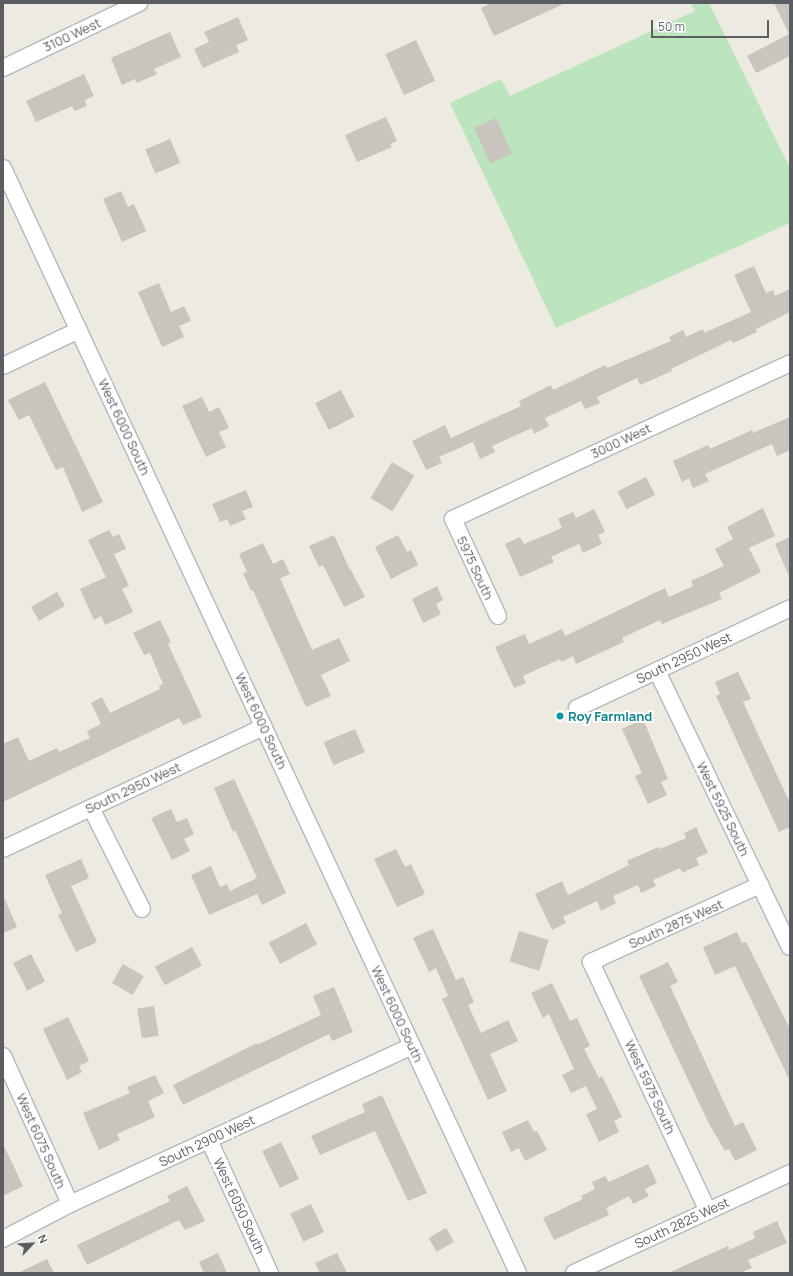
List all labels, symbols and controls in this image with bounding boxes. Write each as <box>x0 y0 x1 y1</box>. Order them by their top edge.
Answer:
scale bar <box>653 12 771 38</box>
street label: 3100 West <box>41 15 103 55</box>
text: 50 m <box>658 18 685 35</box>
street label: West 6000 South <box>95 376 153 478</box>
street label: 3000 West <box>588 420 654 462</box>
street label: 5975 South <box>453 534 497 602</box>
street label: South 2950 West <box>634 629 734 687</box>
street label: West 6000 South <box>232 670 290 772</box>
place label: Roy Farmland <box>568 708 652 724</box>
marker: Roy Farmland <box>555 711 565 721</box>
street label: South 2950 West <box>83 759 183 817</box>
street label: West 5925 South <box>693 759 753 859</box>
street label: South 2875 West <box>626 896 726 952</box>
street label: West 6000 South <box>368 963 426 1065</box>
street label: West 5975 South <box>621 1037 679 1137</box>
street label: West 6075 South <box>13 1091 69 1191</box>
street label: South 2900 West <box>157 1112 257 1170</box>
street label: West 6050 South <box>210 1156 268 1256</box>
street label: South 2825 West <box>632 1194 732 1252</box>
north arrow <box>12 1224 52 1264</box>
text: N <box>35 1232 52 1245</box>

